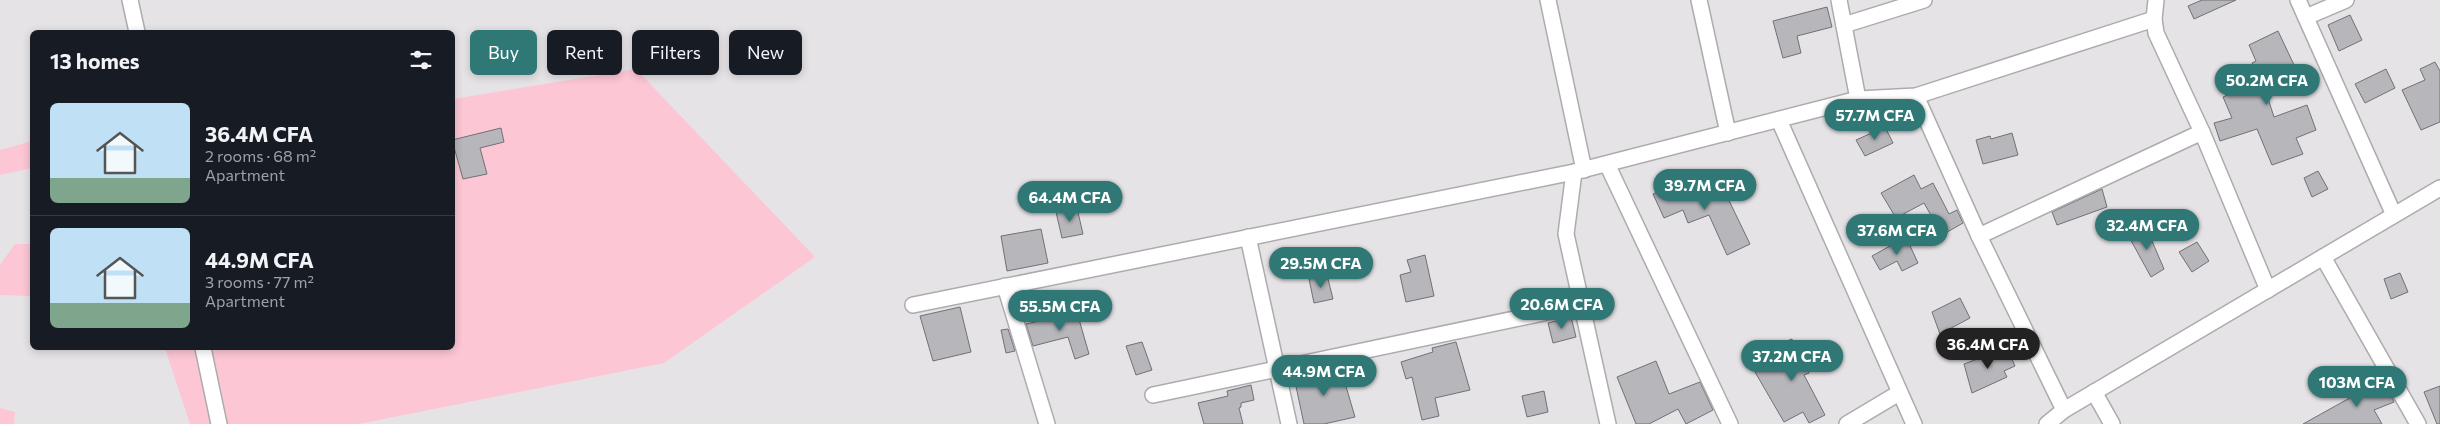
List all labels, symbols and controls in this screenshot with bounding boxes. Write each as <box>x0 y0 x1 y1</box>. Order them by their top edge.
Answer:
chip: Buy <box>470 30 537 75</box>
chip: Rent <box>547 30 622 75</box>
chip: Filters <box>632 30 719 75</box>
chip: New <box>729 30 802 75</box>
icon: filters <box>407 46 435 74</box>
text: 13 homes <box>50 48 140 73</box>
pin: 50.2M CFA <box>2210 64 2324 106</box>
text: 50.2M CFA <box>2226 70 2308 89</box>
pin: 57.7M CFA <box>1818 98 1932 141</box>
text: 57.7M CFA <box>1835 105 1915 124</box>
text: 36.4M CFA <box>205 121 313 146</box>
icon: home <box>90 123 150 183</box>
text: 2 rooms · 68 m² <box>205 146 316 165</box>
text: Apartment <box>205 165 285 184</box>
pin: 39.7M CFA <box>1648 168 1762 211</box>
text: 39.7M CFA <box>1664 175 1746 194</box>
pin: 64.4M CFA <box>1013 180 1127 223</box>
text: 64.4M CFA <box>1028 187 1112 206</box>
pin: 32.4M CFA <box>2090 208 2204 251</box>
pin: 37.6M CFA <box>1840 214 1954 256</box>
text: 32.4M CFA <box>2106 215 2188 234</box>
text: 37.6M CFA <box>1857 220 1937 239</box>
pin: 29.5M CFA <box>1264 246 1378 289</box>
text: 44.9M CFA <box>205 247 314 272</box>
icon: home <box>90 248 150 308</box>
text: 29.5M CFA <box>1280 253 1362 272</box>
text: 3 rooms · 77 m² <box>205 272 314 291</box>
pin: 20.6M CFA <box>1505 288 1619 330</box>
pin: 55.5M CFA <box>1003 290 1117 332</box>
text: Apartment <box>205 291 285 310</box>
text: 20.6M CFA <box>1521 294 1603 313</box>
text: 55.5M CFA <box>1019 296 1101 315</box>
pin: 36.4M CFA <box>1931 328 2045 370</box>
text: 36.4M CFA <box>1947 334 2029 353</box>
pin: 37.2M CFA <box>1735 340 1849 382</box>
text: 37.2M CFA <box>1752 346 1832 365</box>
pin: 44.9M CFA <box>1267 354 1381 397</box>
text: 44.9M CFA <box>1283 361 1365 380</box>
pin: 103M CFA <box>2305 366 2409 408</box>
text: 103M CFA <box>2319 372 2395 391</box>

